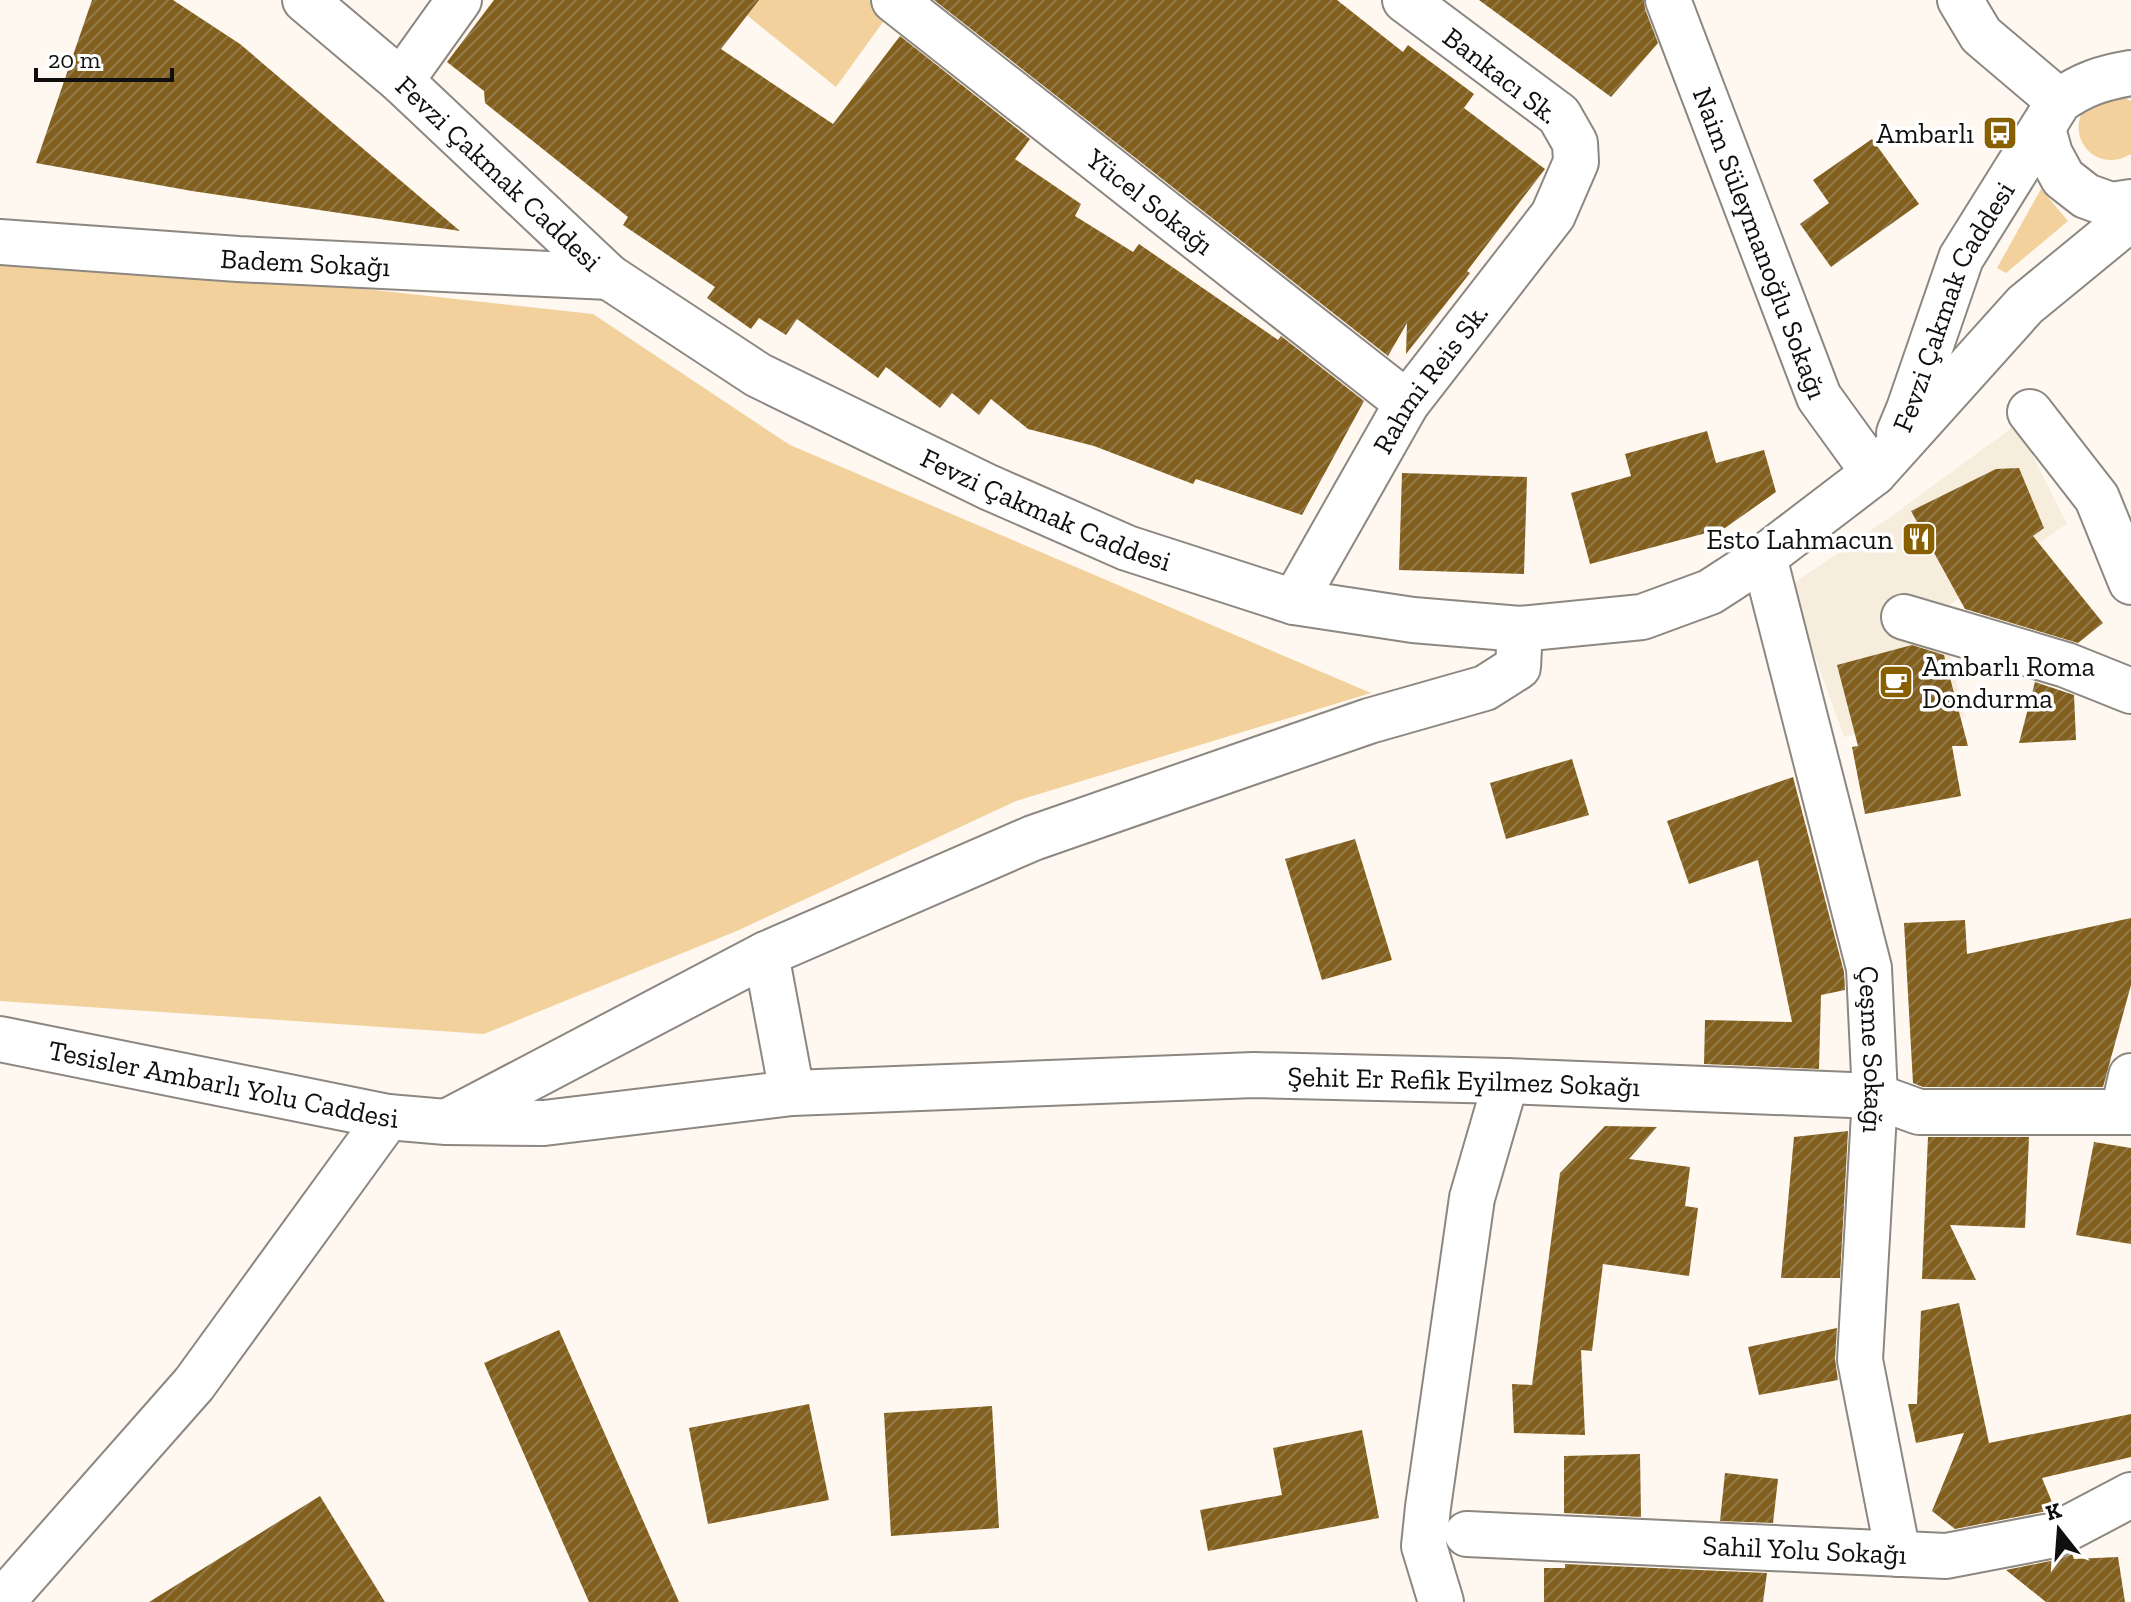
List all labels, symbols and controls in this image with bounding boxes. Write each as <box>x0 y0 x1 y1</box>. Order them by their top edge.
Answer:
street label: Bankacı Sk. <box>1437 20 1565 131</box>
scale bar <box>36 32 172 82</box>
text: 20 m <box>48 45 101 74</box>
street label: Fevzi Çakmak Caddesi <box>389 69 608 278</box>
street label: Naim Süleymanoğlu Sokağı <box>1686 83 1834 404</box>
bus stop icon: Ambarlı <box>1981 114 2019 152</box>
place label: Ambarlı <box>1876 117 1974 150</box>
street label: Yücel Sokağı <box>1079 141 1220 262</box>
street label: Fevzi Çakmak Caddesi <box>1885 175 2022 437</box>
street label: Badem Sokağı <box>219 242 391 283</box>
street label: Rahmi Reis Sk. <box>1366 297 1495 459</box>
street label: Fevzi Çakmak Caddesi <box>915 441 1175 578</box>
restaurant icon: Esto Lahmacun <box>1900 520 1938 558</box>
place label: Esto Lahmacun <box>1706 523 1893 556</box>
place label: Ambarlı Roma Dondurma <box>1922 650 2095 715</box>
cafe icon: Ambarlı Roma Dondurma <box>1877 663 1915 701</box>
street label: Çeşme Sokağı <box>1852 965 1891 1135</box>
street label: Tesisler Ambarlı Yolu Caddesi <box>46 1033 400 1135</box>
street label: Şehit Er Refik Eyilmez Sokağı <box>1287 1060 1641 1103</box>
north arrow <box>2019 1490 2099 1570</box>
text: K <box>2042 1496 2065 1526</box>
street label: Sahil Yolu Sokağı <box>1702 1529 1908 1571</box>

